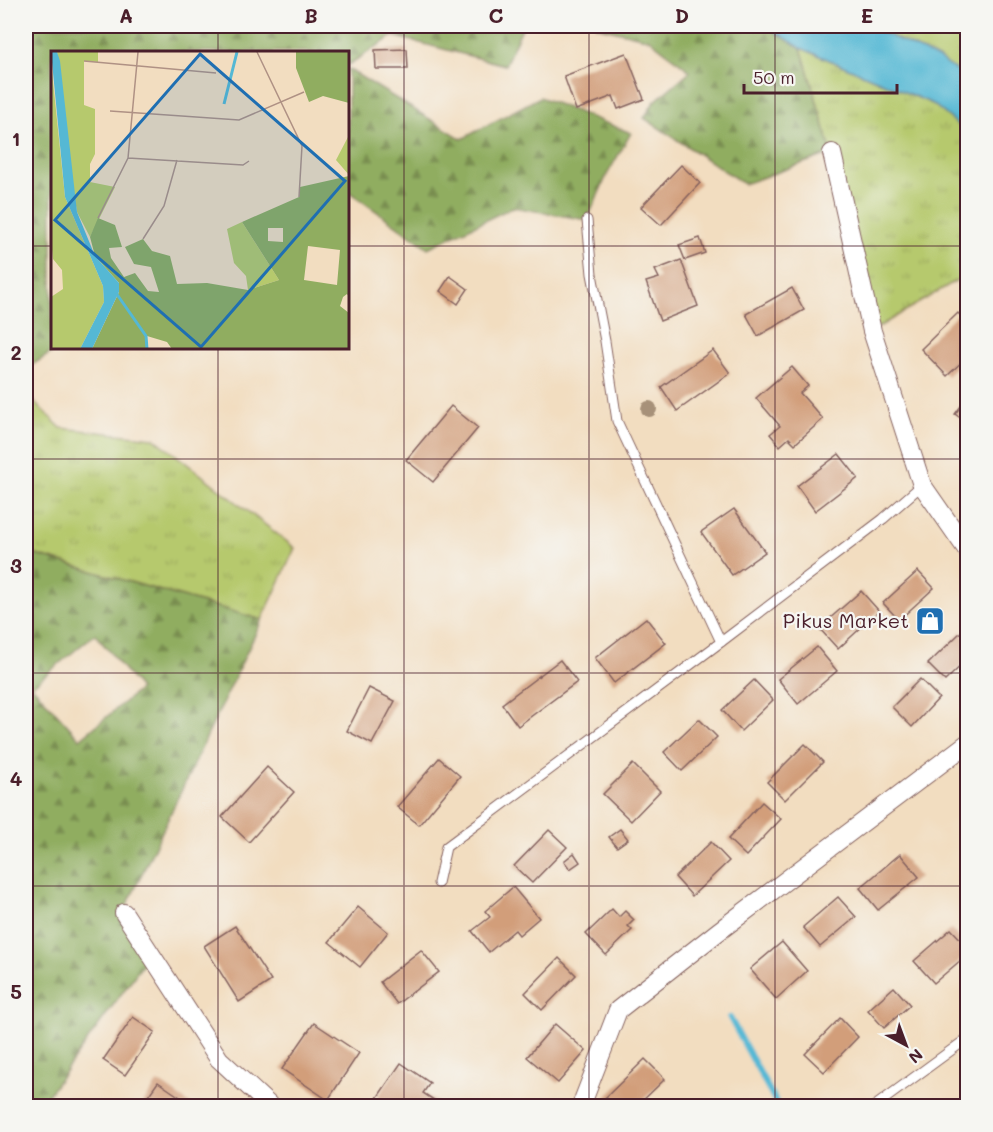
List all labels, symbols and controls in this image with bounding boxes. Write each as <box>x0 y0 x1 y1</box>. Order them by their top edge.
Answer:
text: A <box>119 2 133 28</box>
text: B <box>304 2 318 28</box>
text: C <box>489 2 504 28</box>
text: D <box>675 2 689 28</box>
text: E <box>861 2 873 28</box>
inset map <box>51 51 350 350</box>
scale bar <box>744 57 897 95</box>
text: 50 m <box>753 65 795 89</box>
text: 1 <box>12 125 20 151</box>
text: 2 <box>10 339 22 365</box>
text: 3 <box>10 552 22 578</box>
shop icon: Pikus Market <box>914 605 946 637</box>
place label: Pikus Market <box>783 607 909 633</box>
text: 4 <box>10 765 23 791</box>
text: 5 <box>10 978 22 1004</box>
north arrow <box>876 1015 936 1075</box>
text: N <box>905 1045 928 1069</box>

